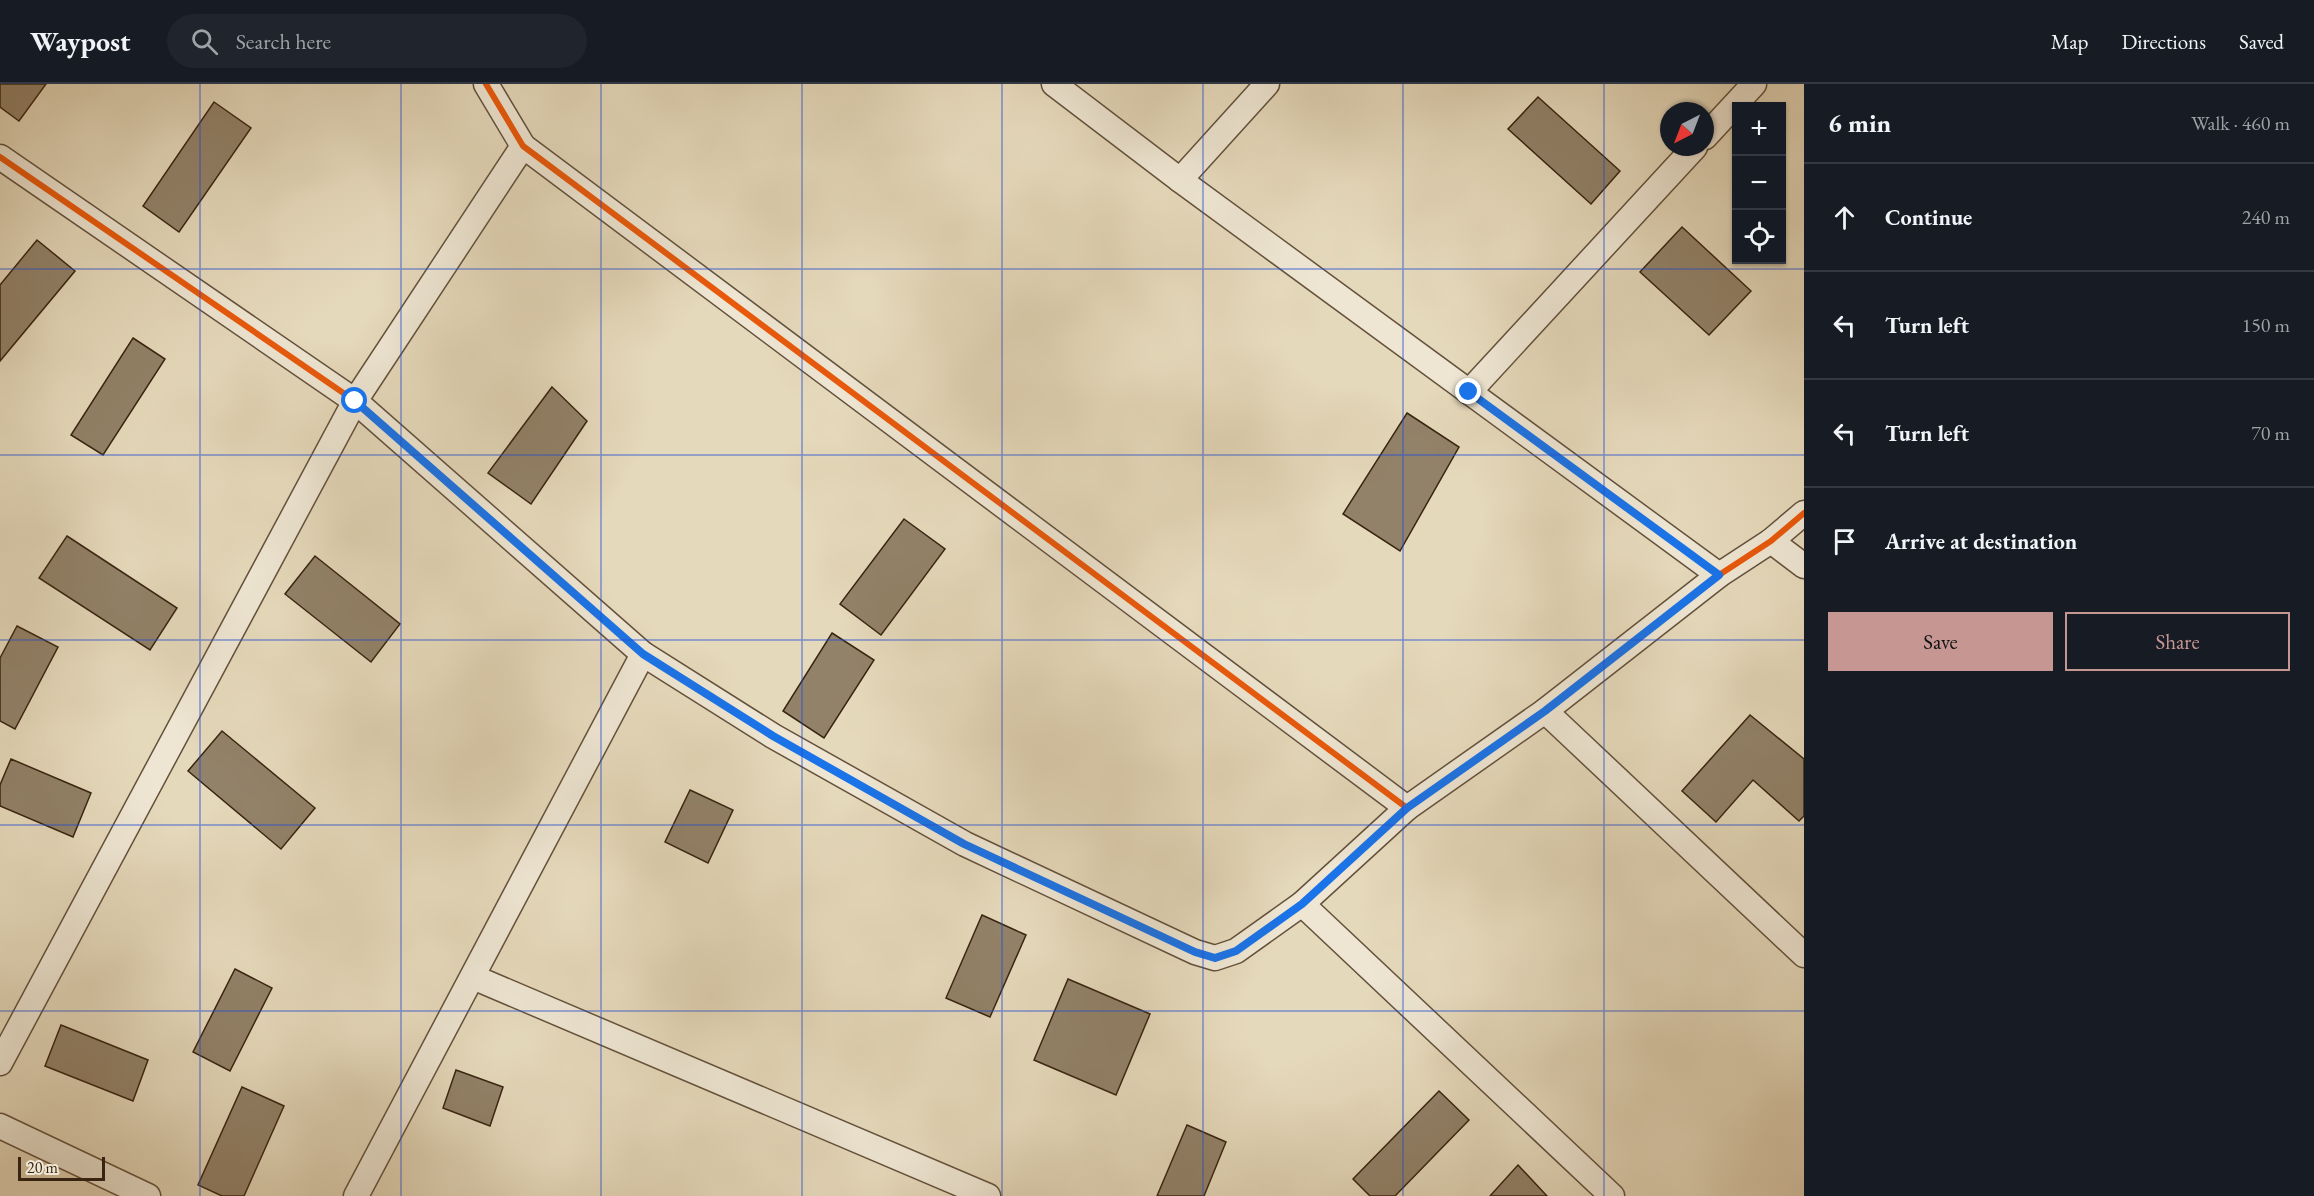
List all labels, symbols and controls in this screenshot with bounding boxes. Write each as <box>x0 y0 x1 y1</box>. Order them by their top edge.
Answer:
search box <box>167 14 587 68</box>
text: Waypost <box>30 23 131 59</box>
icon: search <box>188 25 221 58</box>
text: Search here <box>236 27 331 56</box>
text: Map <box>2051 28 2088 55</box>
text: Directions <box>2121 28 2206 55</box>
text: Saved <box>2239 28 2284 55</box>
north arrow <box>1660 102 1714 156</box>
map controls <box>1732 102 1786 264</box>
button: + <box>1732 102 1786 156</box>
text: 6 min <box>1828 106 1891 140</box>
text: Walk · 460 m <box>2191 110 2290 136</box>
button: − <box>1732 156 1786 210</box>
icon: ahead <box>1828 201 1861 234</box>
text: Continue <box>1885 203 1972 232</box>
text: 240 m <box>2242 204 2290 230</box>
button: locate <box>1732 210 1786 264</box>
icon: left <box>1828 309 1861 342</box>
text: Turn left <box>1885 311 1969 340</box>
text: 150 m <box>2242 312 2290 338</box>
route end <box>1455 378 1481 404</box>
route start <box>341 387 367 413</box>
icon: left <box>1828 417 1861 450</box>
text: Turn left <box>1885 419 1969 448</box>
text: 70 m <box>2251 420 2290 446</box>
icon: arrive <box>1828 525 1861 558</box>
text: Arrive at destination <box>1885 527 2077 556</box>
button: Save <box>1828 612 2053 671</box>
button: Share <box>2065 612 2290 671</box>
scale bar <box>18 1154 105 1182</box>
text: 20 m <box>27 1157 58 1178</box>

